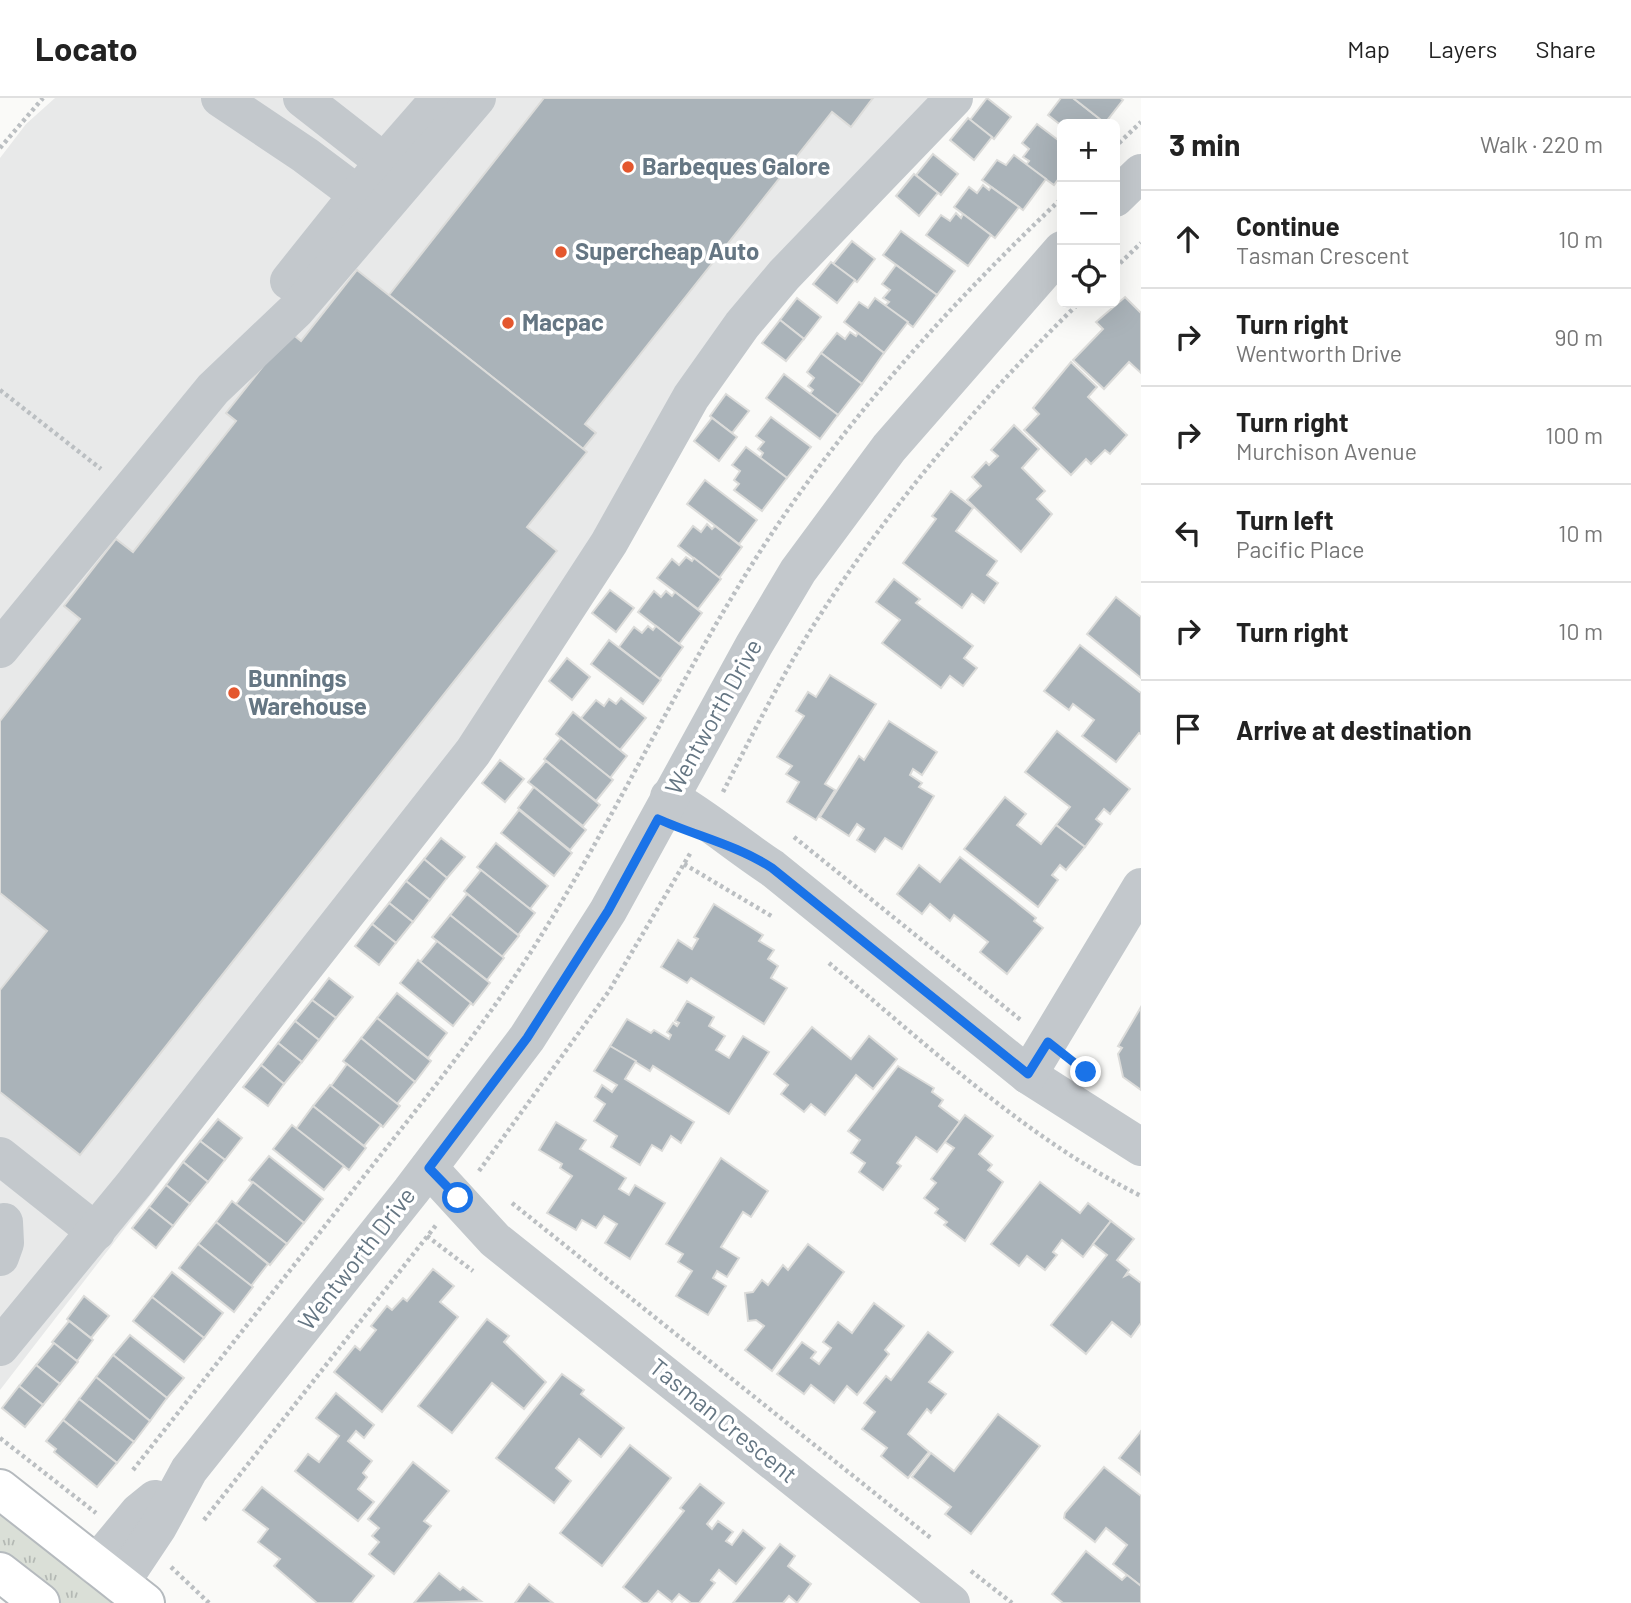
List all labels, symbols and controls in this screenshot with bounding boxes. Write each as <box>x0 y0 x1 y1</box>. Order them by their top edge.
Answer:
text: Locato <box>35 28 138 68</box>
text: Map <box>1347 34 1390 63</box>
text: Layers <box>1428 34 1497 63</box>
text: Share <box>1535 34 1596 63</box>
map controls <box>1057 119 1120 308</box>
button: + <box>1057 119 1120 182</box>
text: 3 min <box>1169 126 1240 162</box>
text: Walk · 220 m <box>1480 130 1603 158</box>
place label: Barbeques Galore <box>642 151 830 180</box>
marker: Barbeques Galore <box>620 159 636 175</box>
button: − <box>1057 182 1120 245</box>
text: Continue <box>1236 210 1340 241</box>
icon: ahead <box>1169 220 1207 258</box>
text: 10 m <box>1558 225 1603 253</box>
place label: Supercheap Auto <box>575 236 759 265</box>
text: Tasman Crescent <box>1236 241 1410 269</box>
marker: Supercheap Auto <box>553 244 569 260</box>
button: locate <box>1057 245 1120 308</box>
place label: Macpac <box>522 307 604 336</box>
text: Turn right <box>1236 308 1349 339</box>
marker: Macpac <box>500 315 516 331</box>
icon: right <box>1169 318 1207 356</box>
text: 90 m <box>1554 323 1603 351</box>
text: Wentworth Drive <box>1236 339 1402 367</box>
text: Turn right <box>1236 406 1349 437</box>
icon: right <box>1169 416 1207 454</box>
text: 100 m <box>1545 421 1603 449</box>
text: Murchison Avenue <box>1236 437 1417 465</box>
text: Turn left <box>1236 504 1334 535</box>
icon: left <box>1169 514 1207 552</box>
text: 10 m <box>1558 519 1603 547</box>
text: Pacific Place <box>1236 535 1365 563</box>
icon: right <box>1169 612 1207 650</box>
text: Turn right <box>1236 616 1349 647</box>
text: 10 m <box>1558 617 1603 645</box>
street label: Wentworth Drive <box>658 633 767 799</box>
place label: Bunnings Warehouse <box>248 663 367 720</box>
marker: Bunnings Warehouse <box>226 685 242 701</box>
icon: arrive <box>1169 710 1207 748</box>
text: Arrive at destination <box>1236 714 1472 745</box>
route end <box>1070 1056 1101 1087</box>
street label: Wentworth Drive <box>291 1181 421 1335</box>
route start <box>442 1182 473 1213</box>
street label: Tasman Crescent <box>644 1352 803 1488</box>

